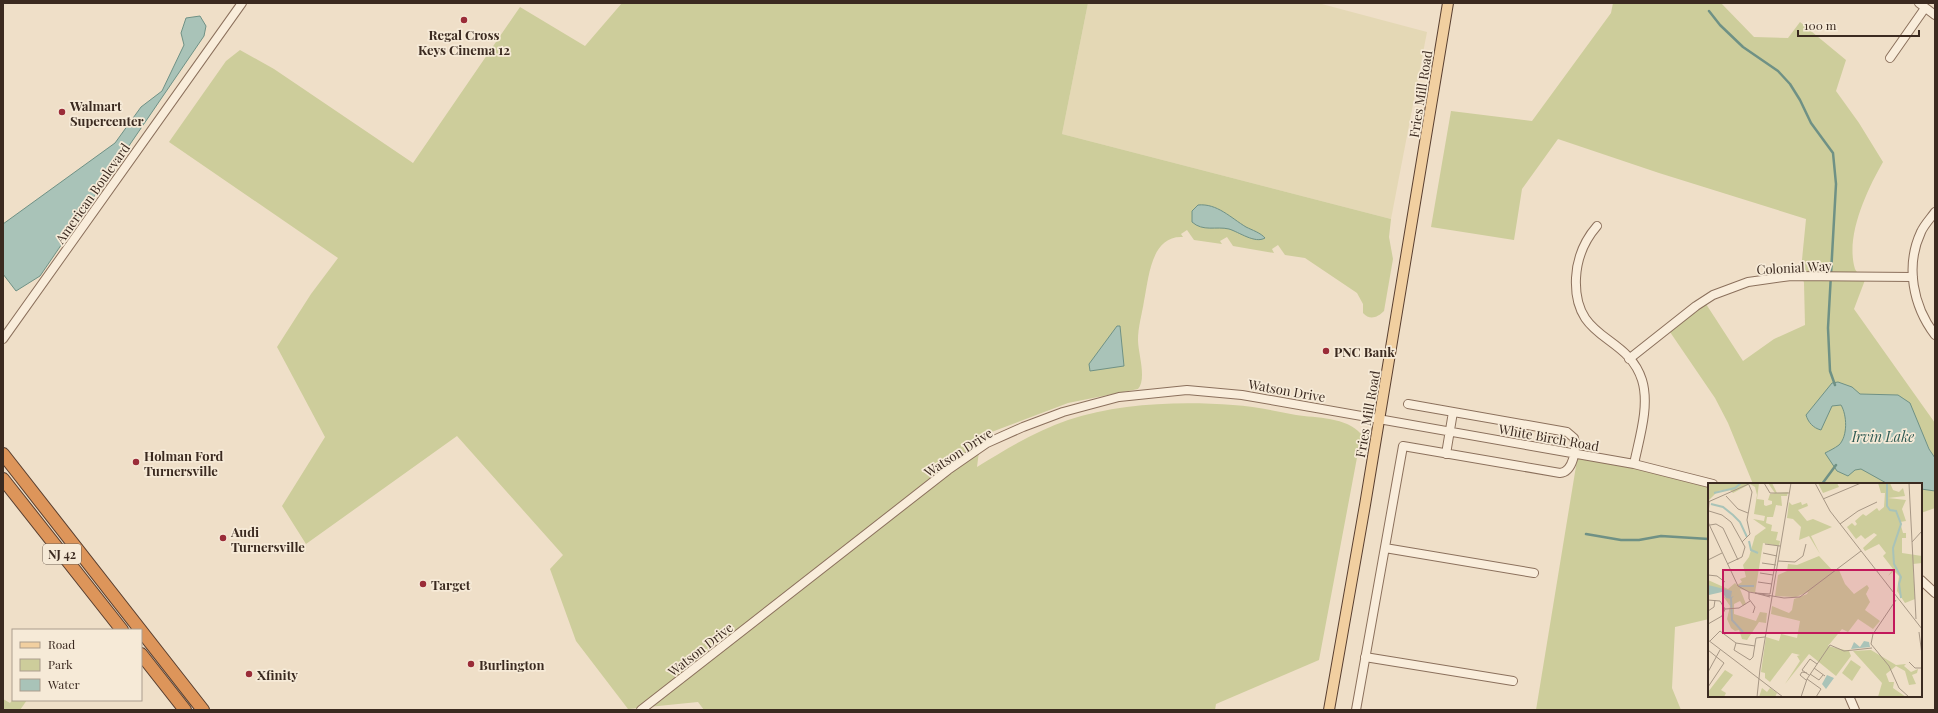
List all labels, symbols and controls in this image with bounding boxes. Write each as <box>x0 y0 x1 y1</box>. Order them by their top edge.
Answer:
scale bar <box>1798 12 1919 38</box>
marker: Regal Cross Keys Cinema 12 <box>459 15 469 25</box>
text: 100 m <box>1804 17 1837 33</box>
place label: Regal Cross Keys Cinema 12 <box>418 26 510 58</box>
street label: Fries Mill Road <box>1405 49 1435 139</box>
place label: Walmart Supercenter <box>69 97 144 129</box>
marker: Walmart Supercenter <box>57 107 67 117</box>
street label: American Boulevard <box>51 139 133 247</box>
street label: Colonial Way <box>1756 257 1832 277</box>
place label: PNC Bank <box>1334 343 1395 360</box>
marker: PNC Bank <box>1321 346 1331 356</box>
street label: Fries Mill Road <box>1351 369 1383 459</box>
street label: Watson Drive <box>1246 375 1327 405</box>
street label: White Birch Road <box>1496 420 1601 454</box>
street label: Watson Drive <box>920 423 996 481</box>
water label: Irvin Lake <box>1851 427 1914 446</box>
place label: Holman Ford Turnersville <box>144 447 224 479</box>
marker: Holman Ford Turnersville <box>131 457 141 467</box>
inset map <box>1708 483 1922 697</box>
place label: Audi Turnersville <box>230 523 305 555</box>
marker: Audi Turnersville <box>218 533 228 543</box>
road number: NJ 42 <box>43 544 81 564</box>
place label: Target <box>431 576 471 593</box>
marker: Target <box>418 579 428 589</box>
street label: Watson Drive <box>663 618 736 680</box>
legend <box>12 629 142 701</box>
text: Road <box>48 636 75 652</box>
text: Park <box>48 656 73 672</box>
place label: Burlington <box>479 656 544 673</box>
marker: Burlington <box>466 659 476 669</box>
place label: Xfinity <box>257 666 298 683</box>
marker: Xfinity <box>244 669 254 679</box>
text: Water <box>47 676 81 692</box>

